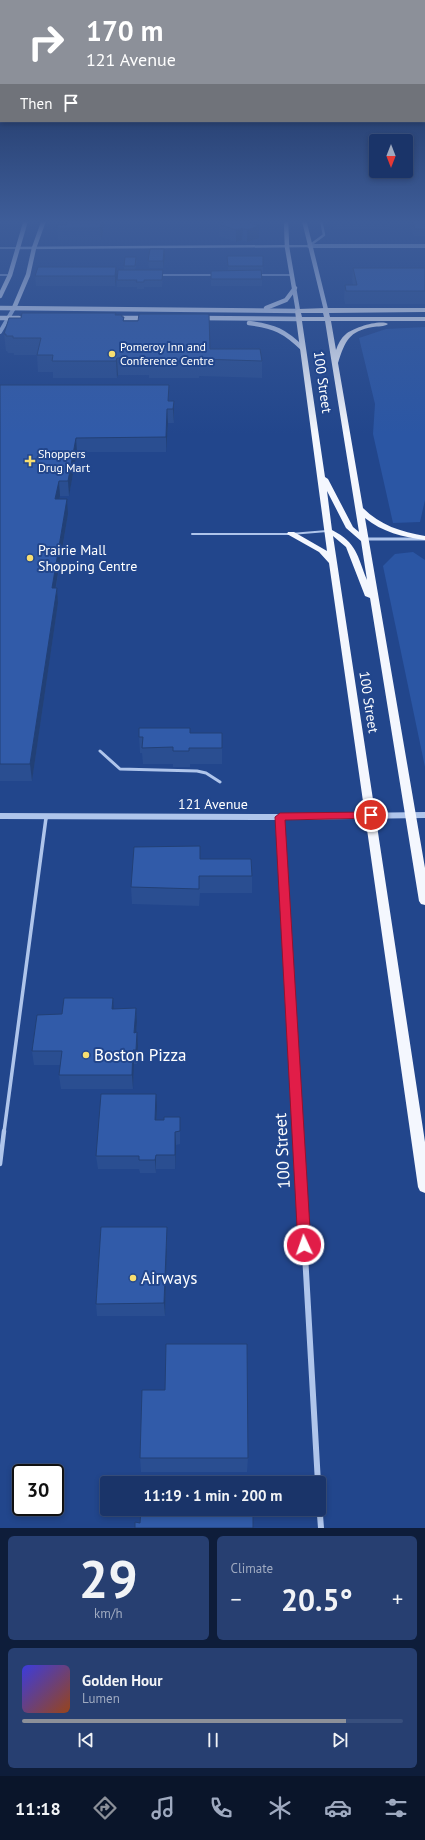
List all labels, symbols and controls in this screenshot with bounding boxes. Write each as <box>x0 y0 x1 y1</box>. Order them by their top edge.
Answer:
text: 170 m <box>86 12 163 49</box>
icon: right <box>20 16 72 68</box>
text: 121 Avenue <box>86 48 176 71</box>
icon: arrive <box>60 92 82 114</box>
text: Then <box>20 94 52 113</box>
north arrow <box>369 134 413 178</box>
map controls <box>369 134 413 178</box>
place label: Pomeroy Inn and Conference Centre <box>120 339 214 368</box>
marker: Pomeroy Inn and Conference Centre <box>107 349 117 359</box>
street label: 100 Street <box>310 350 336 414</box>
place label: Shoppers Drug Mart <box>38 446 90 475</box>
marker: Shoppers Drug Mart <box>25 456 35 466</box>
place label: Prairie Mall Shopping Centre <box>38 541 137 575</box>
marker: Prairie Mall Shopping Centre <box>25 553 35 563</box>
street label: 100 Street <box>355 670 383 734</box>
street label: 121 Avenue <box>178 795 248 813</box>
pin <box>354 798 388 832</box>
icon: arrive <box>360 804 382 826</box>
place label: Boston Pizza <box>94 1044 186 1066</box>
marker: Boston Pizza <box>81 1050 91 1060</box>
street label: 100 Street <box>269 1112 295 1189</box>
position arrow <box>283 1224 325 1266</box>
place label: Airways <box>141 1267 197 1289</box>
marker: Airways <box>128 1273 138 1283</box>
speed limit sign: 30 <box>12 1464 64 1516</box>
text: 11:19 · 1 min · 200 m <box>144 1486 282 1505</box>
text: 29 <box>79 1545 138 1612</box>
text: Climate <box>231 1560 273 1577</box>
text: 20.5° <box>281 1580 353 1619</box>
text: − <box>231 1585 242 1613</box>
text: + <box>392 1585 403 1613</box>
text: km/h <box>94 1605 123 1622</box>
text: Golden Hour <box>82 1671 162 1690</box>
text: Lumen <box>82 1690 120 1707</box>
icon: previous <box>75 1729 97 1751</box>
icon: pause <box>202 1729 224 1751</box>
icon: next <box>329 1729 351 1751</box>
icon: directions <box>91 1794 119 1822</box>
icon: music <box>149 1794 177 1822</box>
icon: phone <box>207 1794 235 1822</box>
icon: climate <box>266 1794 294 1822</box>
icon: car <box>324 1794 352 1822</box>
icon: filters <box>382 1794 410 1822</box>
text: 11:18 <box>15 1797 61 1820</box>

